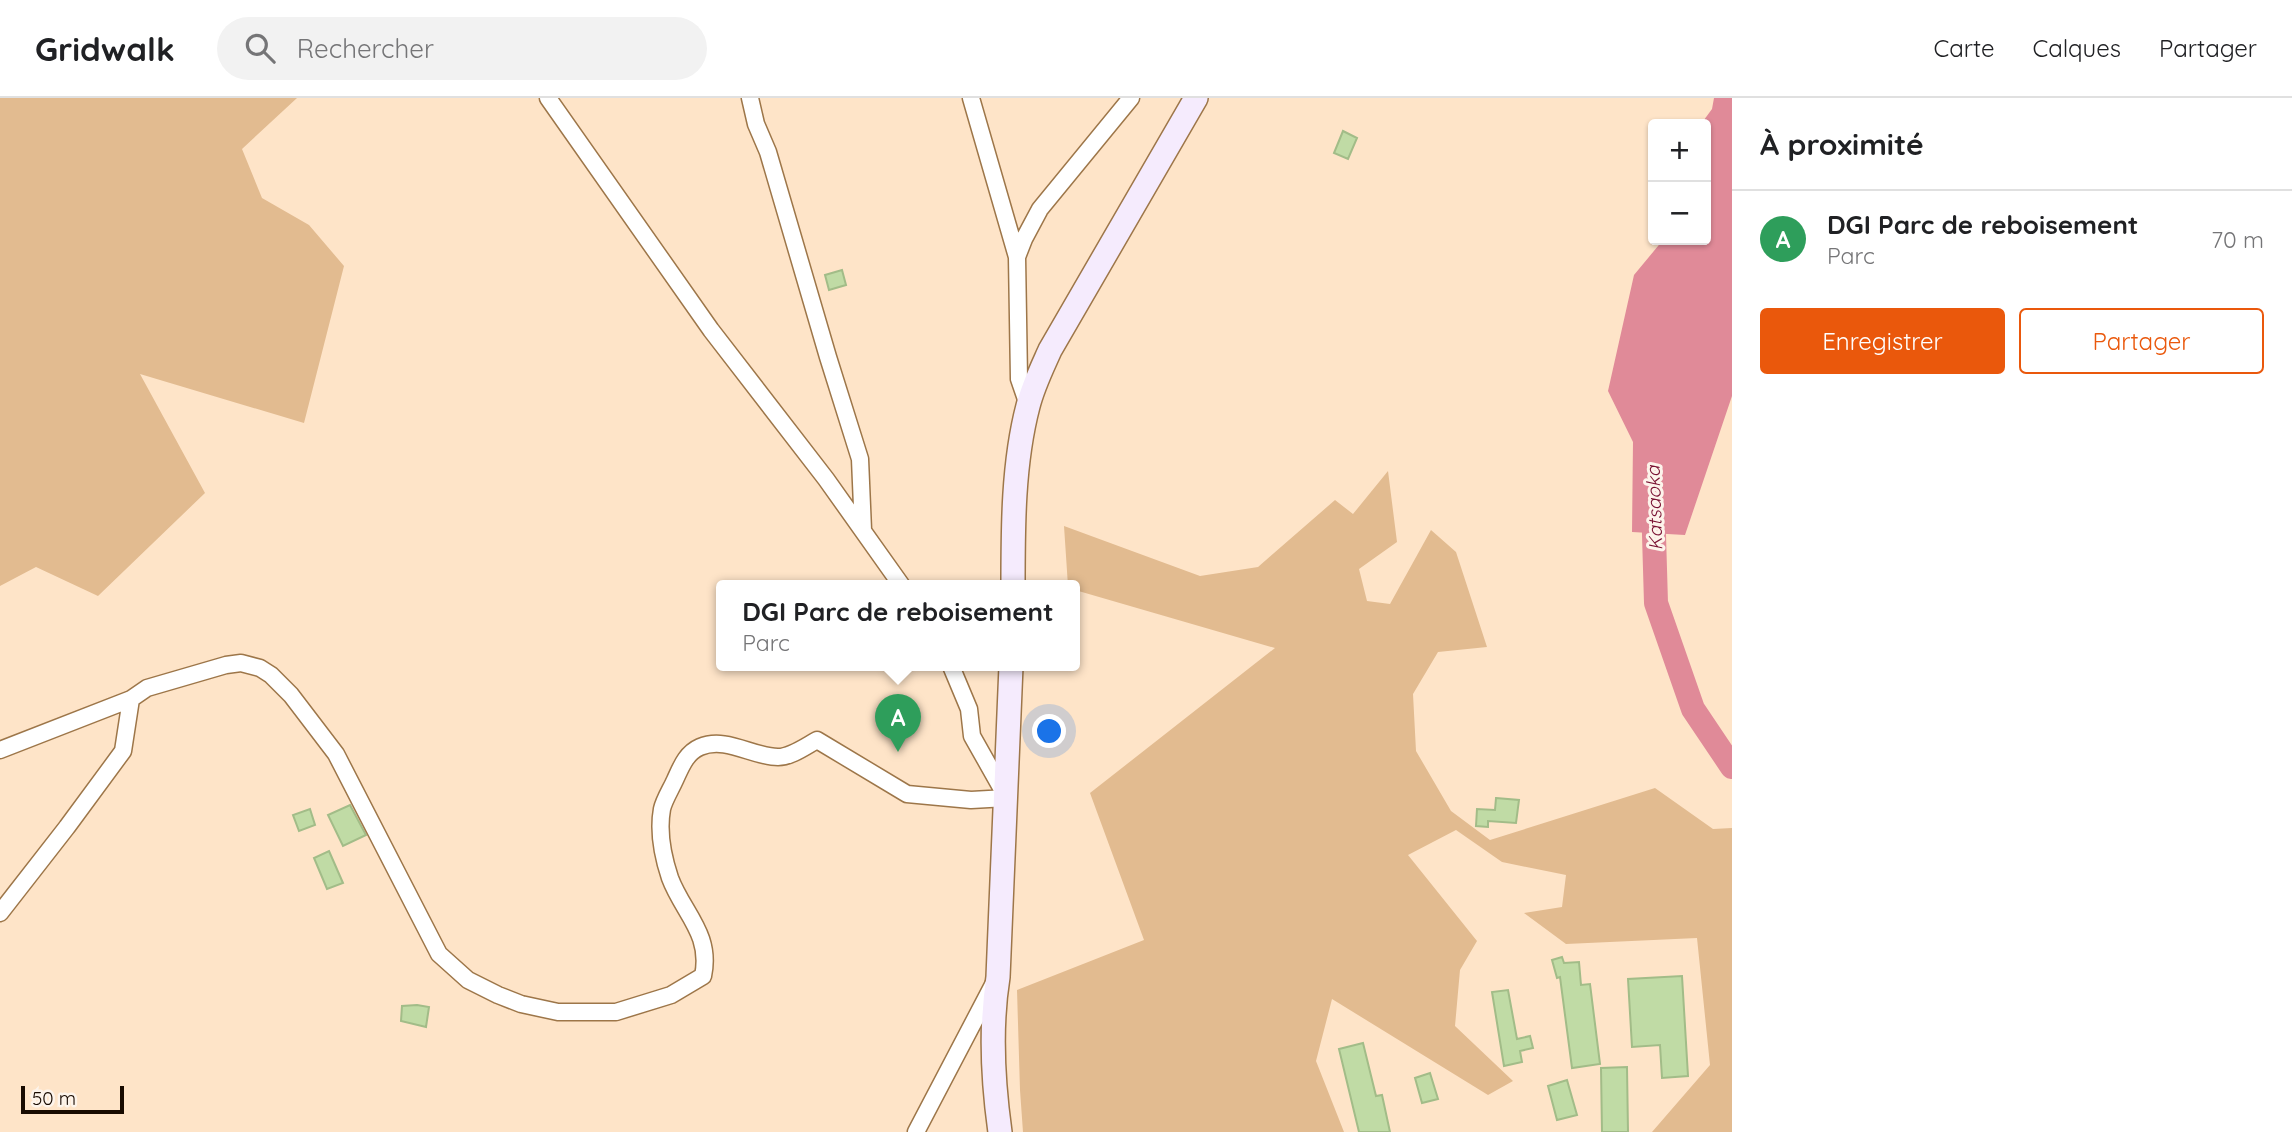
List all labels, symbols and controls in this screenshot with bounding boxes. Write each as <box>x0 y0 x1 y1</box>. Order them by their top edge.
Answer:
search box <box>217 17 707 80</box>
text: Gridwalk <box>35 28 175 69</box>
icon: search <box>241 29 279 67</box>
text: Rechercher <box>297 32 434 65</box>
text: Carte <box>1933 33 1995 63</box>
text: Calques <box>2033 33 2121 63</box>
text: Partager <box>2159 33 2257 63</box>
map controls <box>1648 119 1711 245</box>
button: + <box>1648 119 1711 182</box>
text: À proximité <box>1760 125 1924 163</box>
button: − <box>1648 182 1711 245</box>
text: DGI Parc de reboisement <box>1827 208 2139 241</box>
text: A <box>1776 225 1790 254</box>
text: 70 m <box>2211 225 2264 254</box>
text: Parc <box>1827 241 1875 270</box>
button: Enregistrer <box>1760 308 2005 374</box>
button: Partager <box>2019 308 2264 374</box>
water label: Katsaoka <box>1640 464 1667 551</box>
popup <box>716 580 1080 671</box>
text: DGI Parc de reboisement <box>742 595 1054 628</box>
text: Parc <box>742 628 790 657</box>
pin: A <box>875 694 921 752</box>
your location <box>1032 714 1066 748</box>
scale bar <box>21 1083 124 1115</box>
text: 50 m <box>32 1086 76 1110</box>

